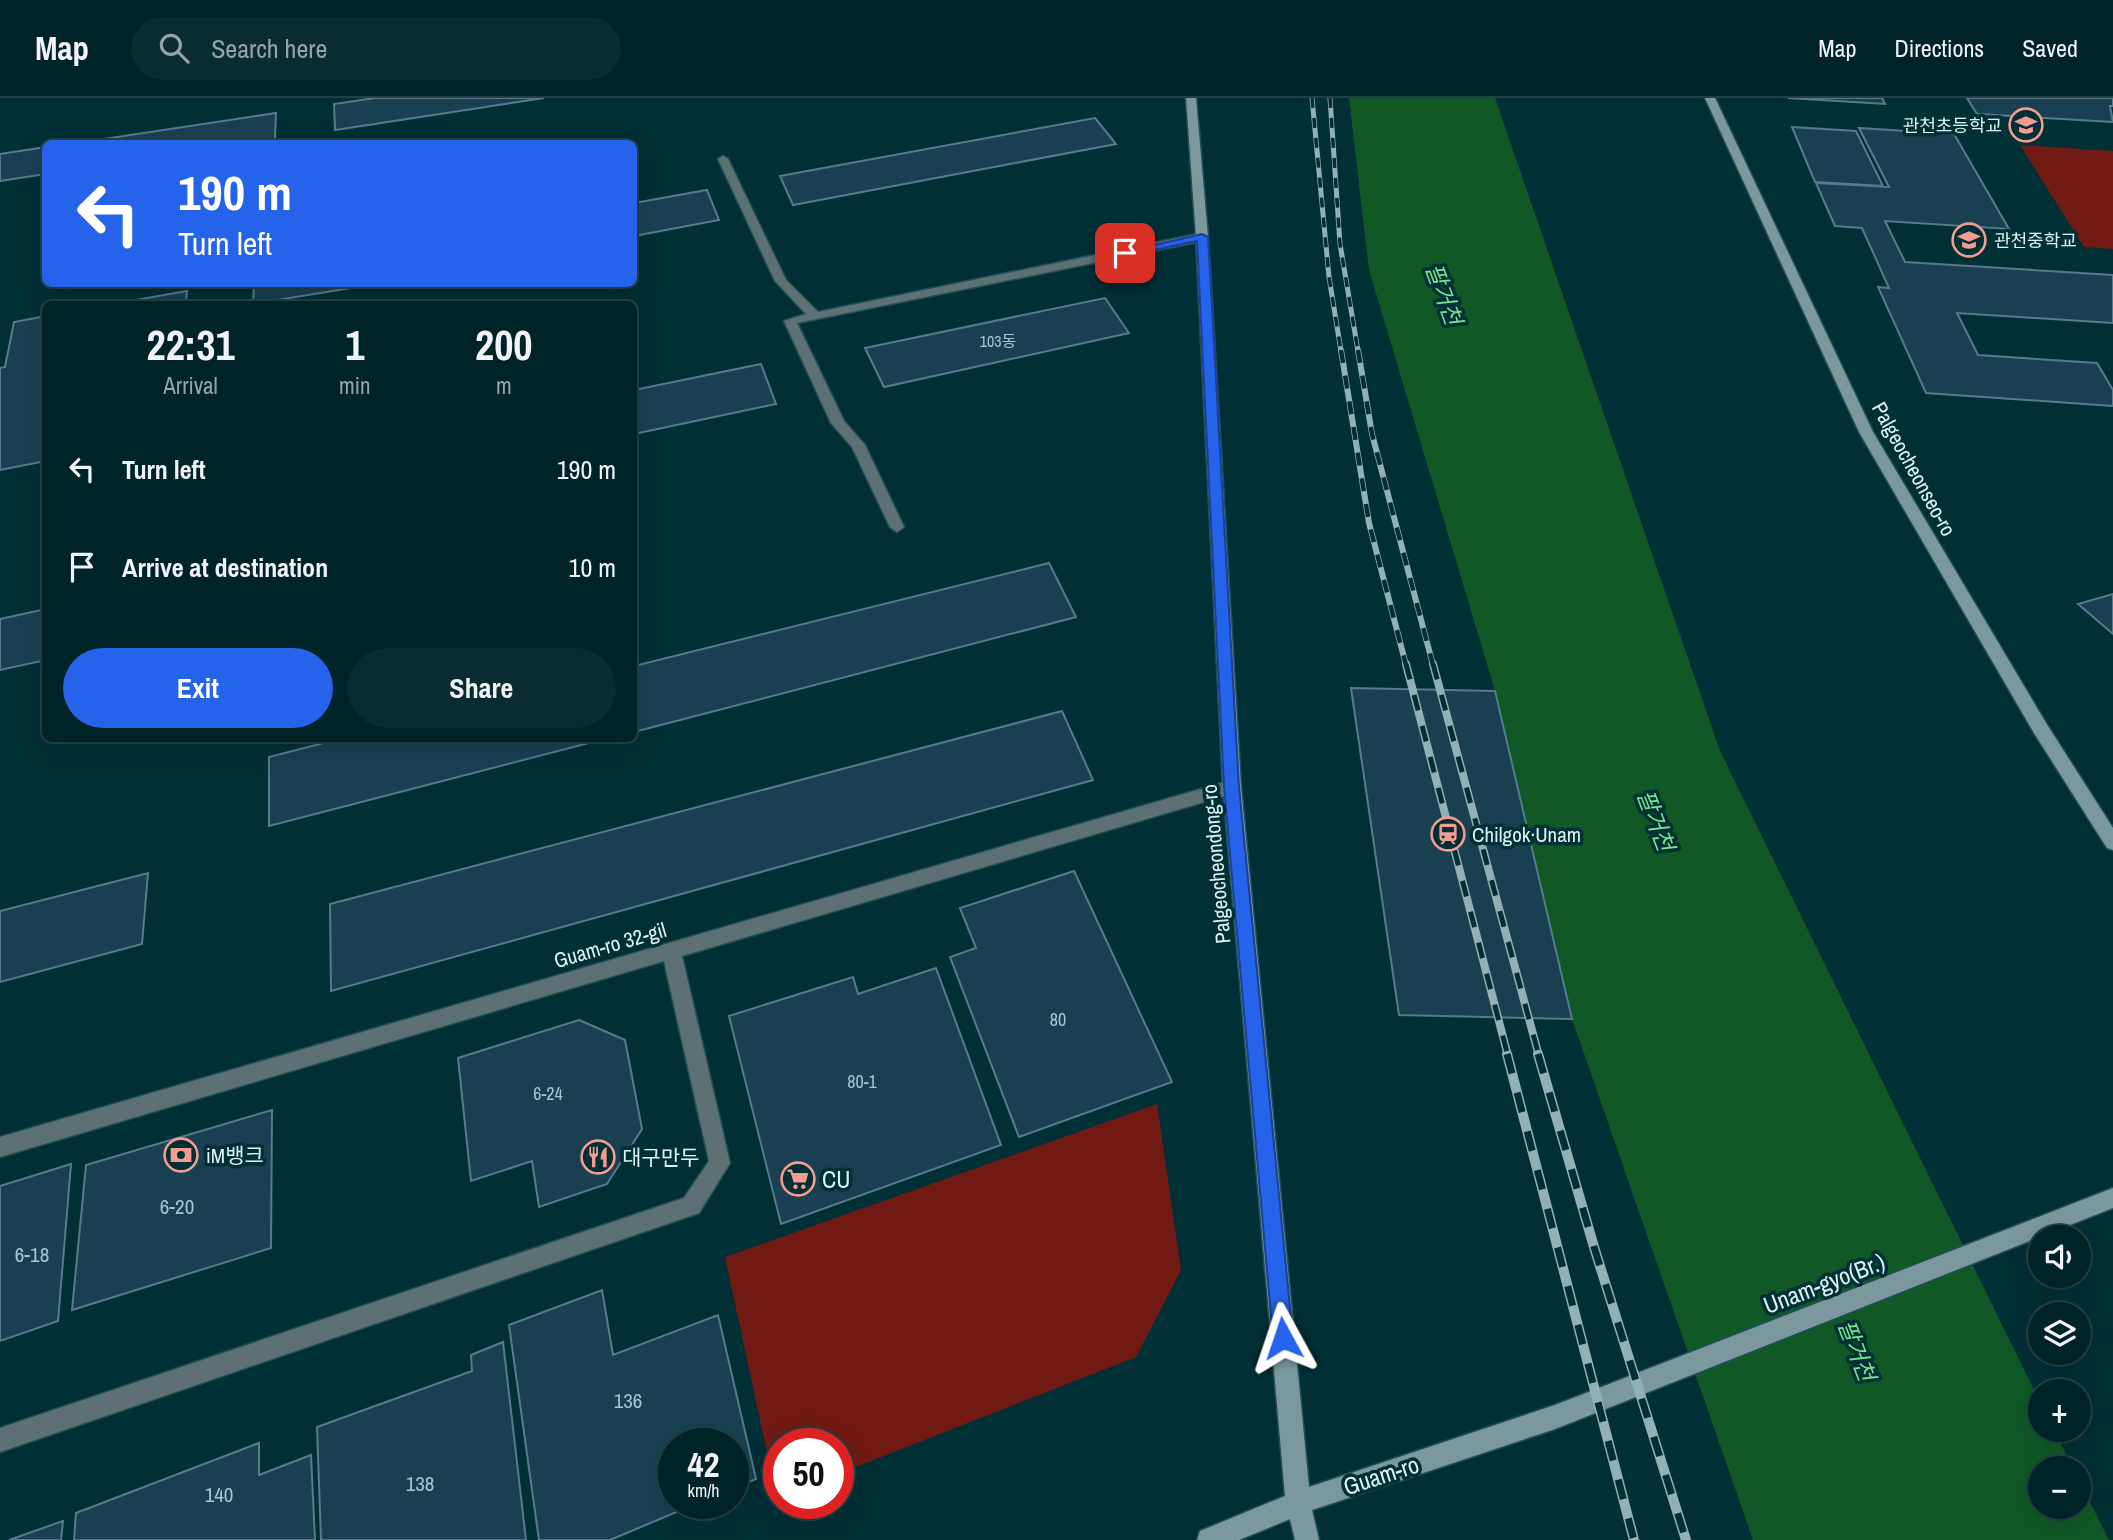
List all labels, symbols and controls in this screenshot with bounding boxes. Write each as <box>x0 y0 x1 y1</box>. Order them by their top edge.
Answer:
search box <box>131 17 621 80</box>
text: Map <box>35 26 89 70</box>
icon: search <box>155 29 193 67</box>
text: Search here <box>211 31 327 66</box>
text: Map <box>1818 32 1856 64</box>
text: Directions <box>1894 32 1984 64</box>
text: Saved <box>2022 32 2078 64</box>
school or university icon: 관천초등학교 <box>2007 106 2045 144</box>
place label: 관천초등학교 <box>1903 113 2002 138</box>
text: 190 m <box>178 159 292 225</box>
icon: left <box>63 168 154 259</box>
school or university icon: 관천중학교 <box>1950 221 1988 259</box>
text: Turn left <box>178 222 272 265</box>
pin <box>1095 223 1155 283</box>
place label: 관천중학교 <box>1994 228 2077 253</box>
icon: arrive <box>1106 234 1144 272</box>
water label: 팔거천 <box>1419 259 1470 332</box>
text: 22:31 <box>147 317 235 373</box>
text: 1 <box>345 317 364 373</box>
text: 200 <box>475 317 533 373</box>
house number: 103동 <box>980 330 1017 352</box>
text: Arrival <box>163 370 218 401</box>
text: min <box>339 370 371 401</box>
text: m <box>496 370 512 401</box>
street label: Palgeocheonseo-ro <box>1865 397 1963 541</box>
icon: left <box>63 450 101 488</box>
text: Turn left <box>122 452 206 487</box>
text: 190 m <box>557 452 616 487</box>
icon: arrive <box>63 548 101 586</box>
text: Arrive at destination <box>122 550 328 585</box>
text: 10 m <box>569 550 616 585</box>
button: Exit <box>63 648 333 728</box>
button: Share <box>347 648 616 728</box>
street label: Palgeocheondong-ro <box>1195 783 1237 945</box>
water label: 팔거천 <box>1630 785 1683 858</box>
station icon: Chilgok·Unam <box>1429 815 1467 853</box>
place label: Chilgok·Unam <box>1472 820 1581 849</box>
street label: Guam-ro 32-gil <box>550 915 670 975</box>
house number: 80 <box>1050 1007 1066 1032</box>
house number: 80-1 <box>847 1069 878 1094</box>
house number: 6-24 <box>533 1081 563 1106</box>
bank icon: iM뱅크 <box>162 1136 200 1174</box>
restaurant icon: 대구만두 <box>579 1138 617 1176</box>
place label: iM뱅크 <box>206 1141 264 1170</box>
place label: 대구만두 <box>622 1143 699 1172</box>
supermarket icon: CU <box>779 1160 817 1198</box>
place label: CU <box>822 1163 850 1195</box>
house number: 6-20 <box>160 1192 194 1221</box>
map controls <box>2028 1225 2091 1519</box>
button: sound <box>2028 1225 2091 1288</box>
house number: 6-18 <box>15 1240 49 1269</box>
street label: Unam-gyo(Br.) <box>1759 1245 1889 1321</box>
position arrow <box>1246 1301 1320 1375</box>
button: layers <box>2028 1302 2091 1365</box>
water label: 팔거천 <box>1831 1315 1884 1388</box>
button: + <box>2028 1379 2091 1442</box>
house number: 136 <box>614 1386 642 1415</box>
speed limit sign: 50 <box>763 1428 854 1519</box>
text: 42 <box>688 1441 719 1488</box>
street label: Guam-ro <box>1339 1448 1423 1502</box>
button: − <box>2028 1456 2091 1519</box>
house number: 138 <box>406 1469 434 1498</box>
text: km/h <box>688 1478 720 1503</box>
house number: 140 <box>205 1480 233 1509</box>

